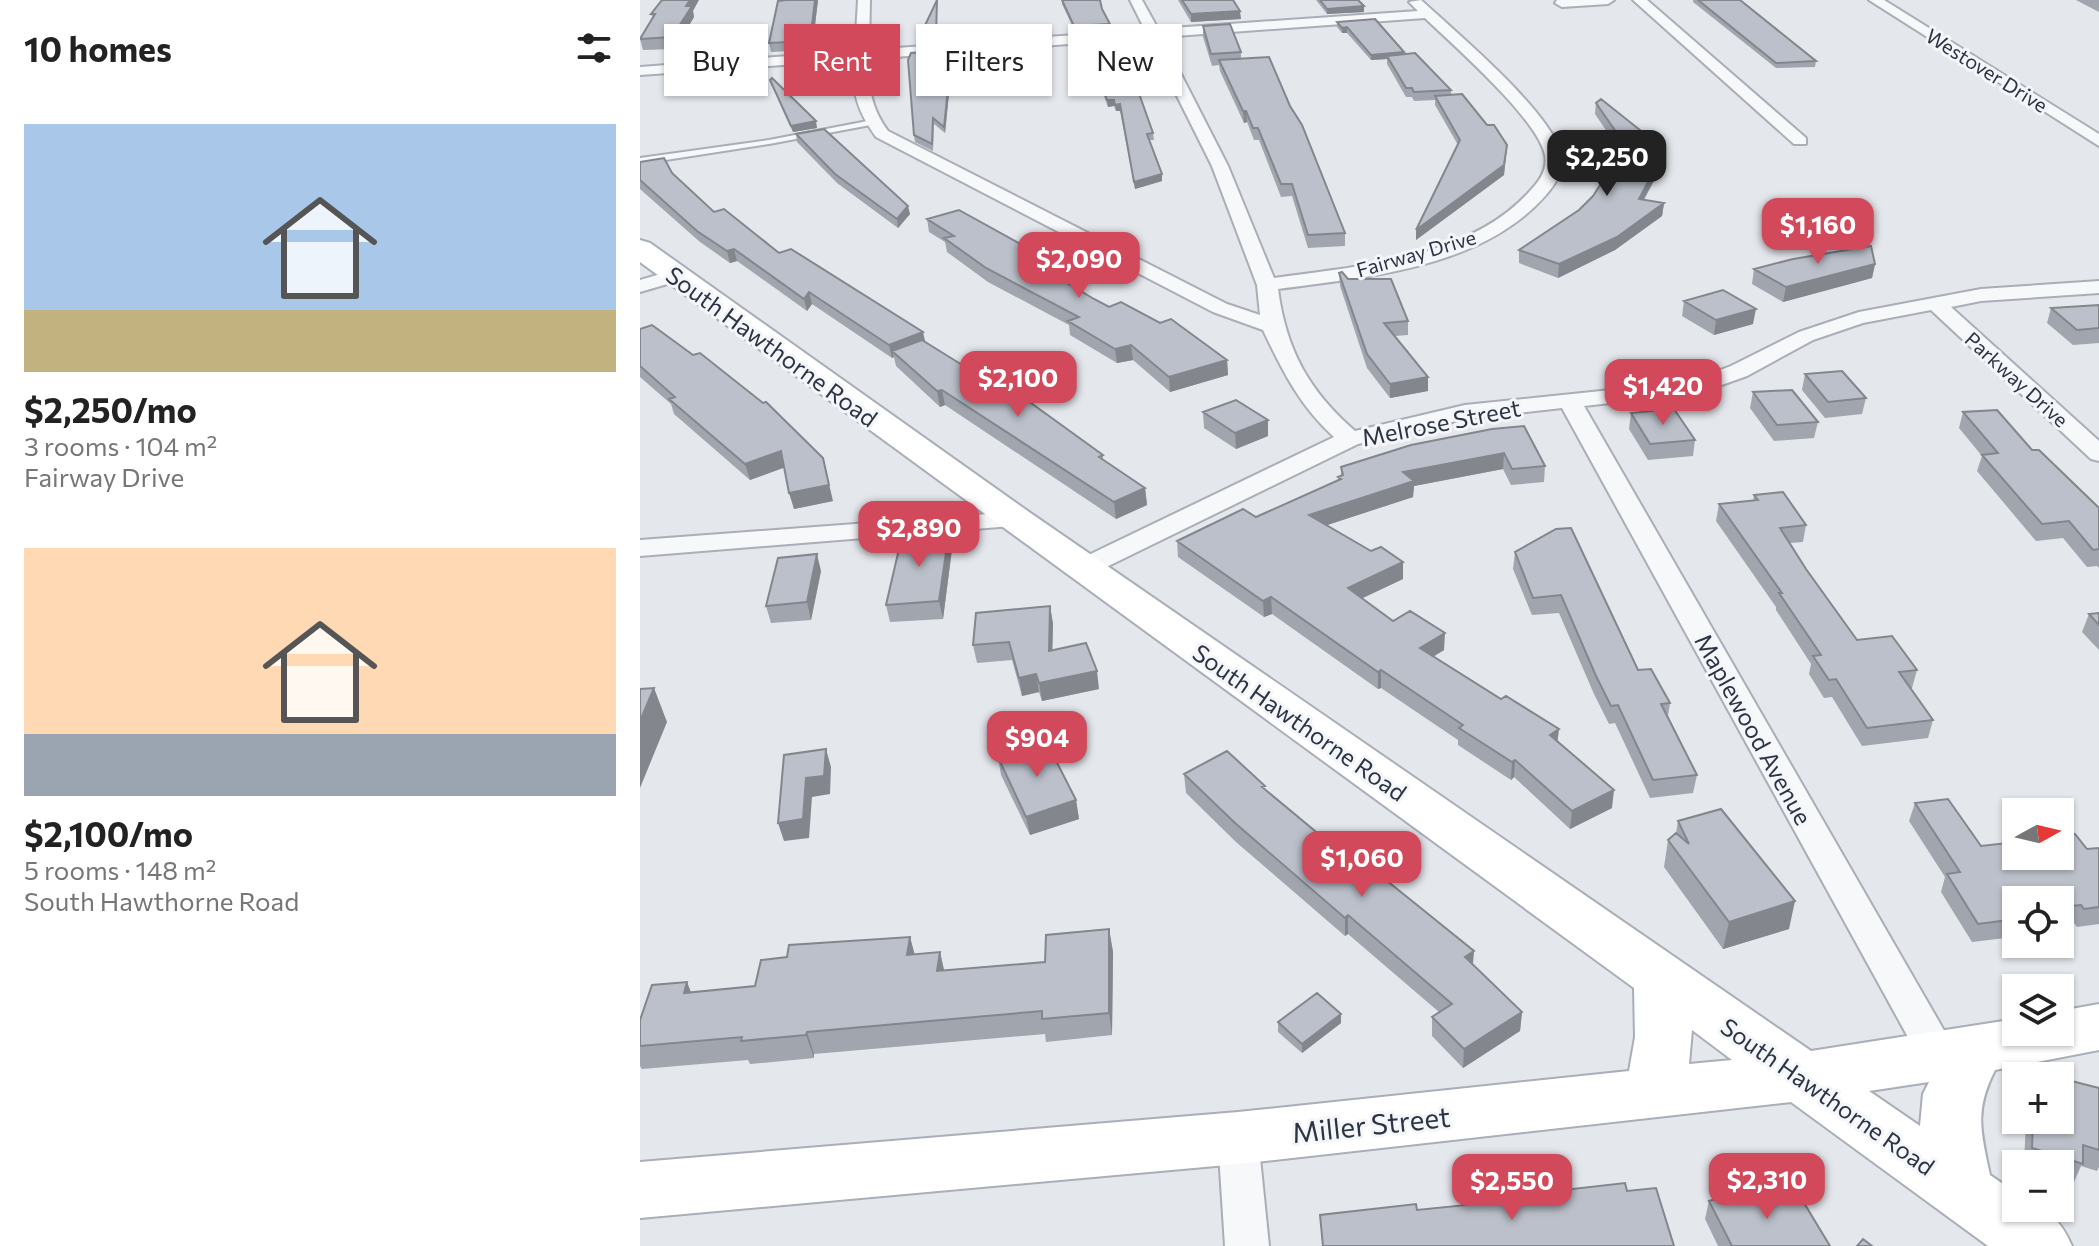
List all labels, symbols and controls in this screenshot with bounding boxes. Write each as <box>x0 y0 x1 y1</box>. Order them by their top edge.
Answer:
street label: Westover Drive <box>1922 23 2052 117</box>
chip: Buy <box>664 24 768 96</box>
chip: Rent <box>784 24 900 96</box>
chip: Filters <box>916 24 1052 96</box>
chip: New <box>1068 24 1182 96</box>
icon: filters <box>572 26 616 70</box>
text: 10 homes <box>24 27 172 69</box>
pin: $2,250 <box>1542 130 1672 198</box>
text: $2,250 <box>1565 140 1649 171</box>
icon: home <box>248 176 392 320</box>
pin: $1,160 <box>1753 198 1883 266</box>
text: $1,160 <box>1780 208 1856 239</box>
street label: Fairway Drive <box>1353 224 1479 282</box>
pin: $2,090 <box>1014 232 1144 300</box>
text: $2,090 <box>1036 242 1122 273</box>
street label: South Hawthorne Road <box>661 260 883 432</box>
street label: Parkway Drive <box>1961 326 2073 432</box>
pin: $2,100 <box>953 351 1083 419</box>
pin: $1,420 <box>1598 359 1728 427</box>
text: $2,100 <box>978 361 1058 392</box>
text: $1,420 <box>1623 369 1703 400</box>
text: $2,250/mo <box>24 388 197 430</box>
street label: Melrose Street <box>1359 392 1523 452</box>
text: 3 rooms · 104 m² <box>24 430 217 461</box>
text: Fairway Drive <box>24 461 184 492</box>
pin: $2,890 <box>854 501 984 569</box>
text: $2,890 <box>876 511 962 542</box>
icon: home <box>248 600 392 744</box>
street label: Maplewood Avenue <box>1689 628 1819 830</box>
street label: South Hawthorne Road <box>1188 637 1412 807</box>
pin: $904 <box>990 711 1084 779</box>
text: $904 <box>1005 721 1069 752</box>
north arrow <box>2002 798 2074 870</box>
map controls <box>2002 798 2074 1222</box>
text: $2,100/mo <box>24 812 193 854</box>
pin: $1,060 <box>1297 831 1427 899</box>
text: $1,060 <box>1320 841 1404 872</box>
text: 5 rooms · 148 m² <box>24 854 216 885</box>
text: South Hawthorne Road <box>24 885 299 916</box>
button: locate <box>2002 886 2074 958</box>
button: layers <box>2002 974 2074 1046</box>
street label: South Hawthorne Road <box>1716 1011 1940 1181</box>
button: + <box>2002 1062 2074 1134</box>
street label: Miller Street <box>1290 1099 1452 1149</box>
button: − <box>2002 1150 2074 1222</box>
pin: $2,310 <box>1702 1153 1832 1221</box>
pin: $2,550 <box>1447 1154 1577 1222</box>
text: $2,310 <box>1727 1163 1807 1194</box>
text: $2,550 <box>1470 1164 1554 1195</box>

